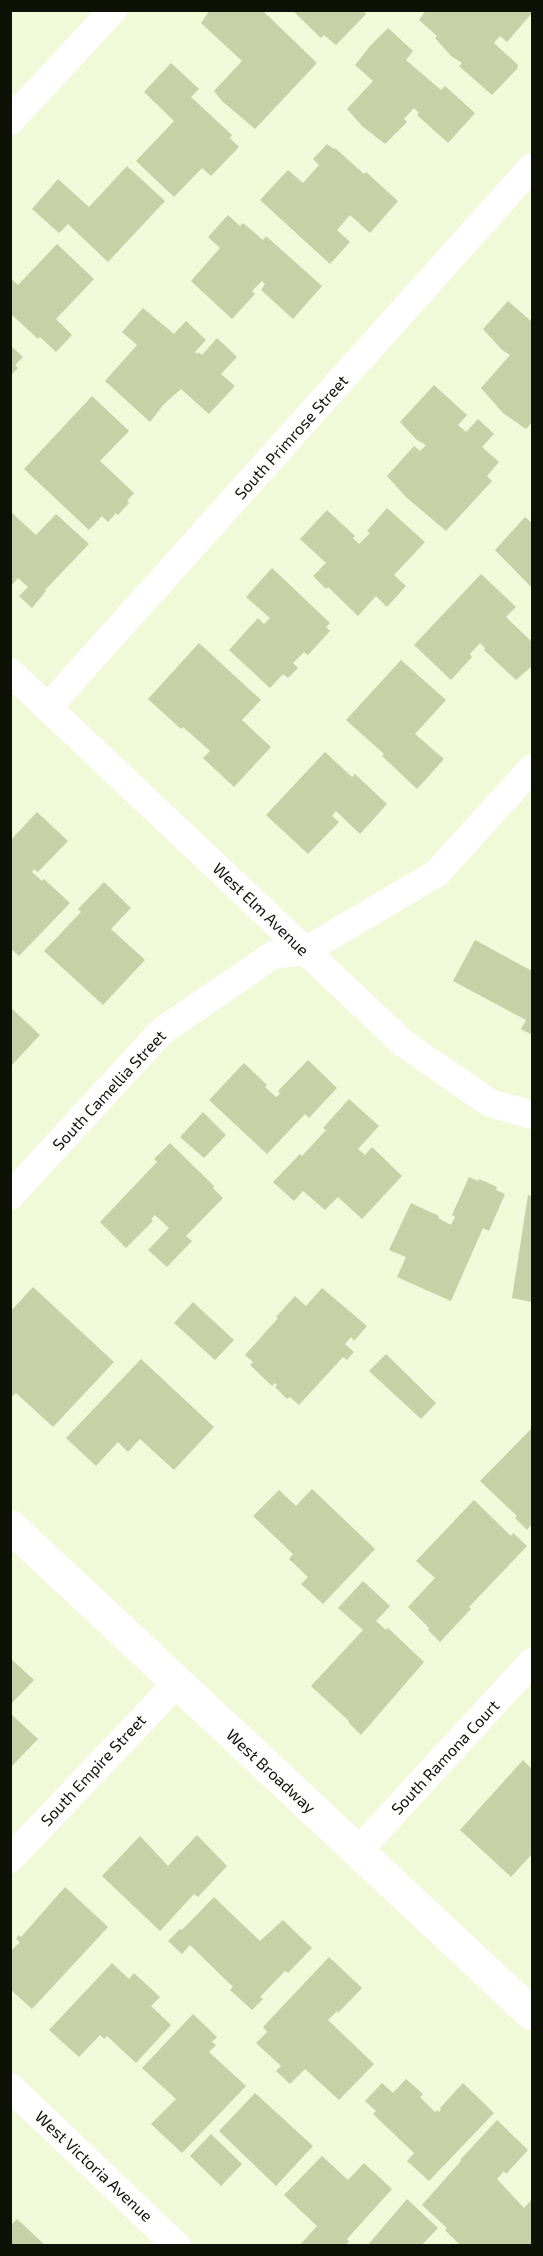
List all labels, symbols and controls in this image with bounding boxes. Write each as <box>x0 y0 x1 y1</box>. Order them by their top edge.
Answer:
street label: South Primrose Street <box>230 371 351 502</box>
street label: West Elm Avenue <box>210 858 313 959</box>
street label: South Camellia Street <box>48 1026 169 1154</box>
street label: South Ramona Court <box>387 1696 503 1818</box>
street label: South Empire Street <box>36 1710 149 1829</box>
street label: West Broadway <box>223 1725 320 1817</box>
street label: West Victoria Avenue <box>32 2106 157 2225</box>

